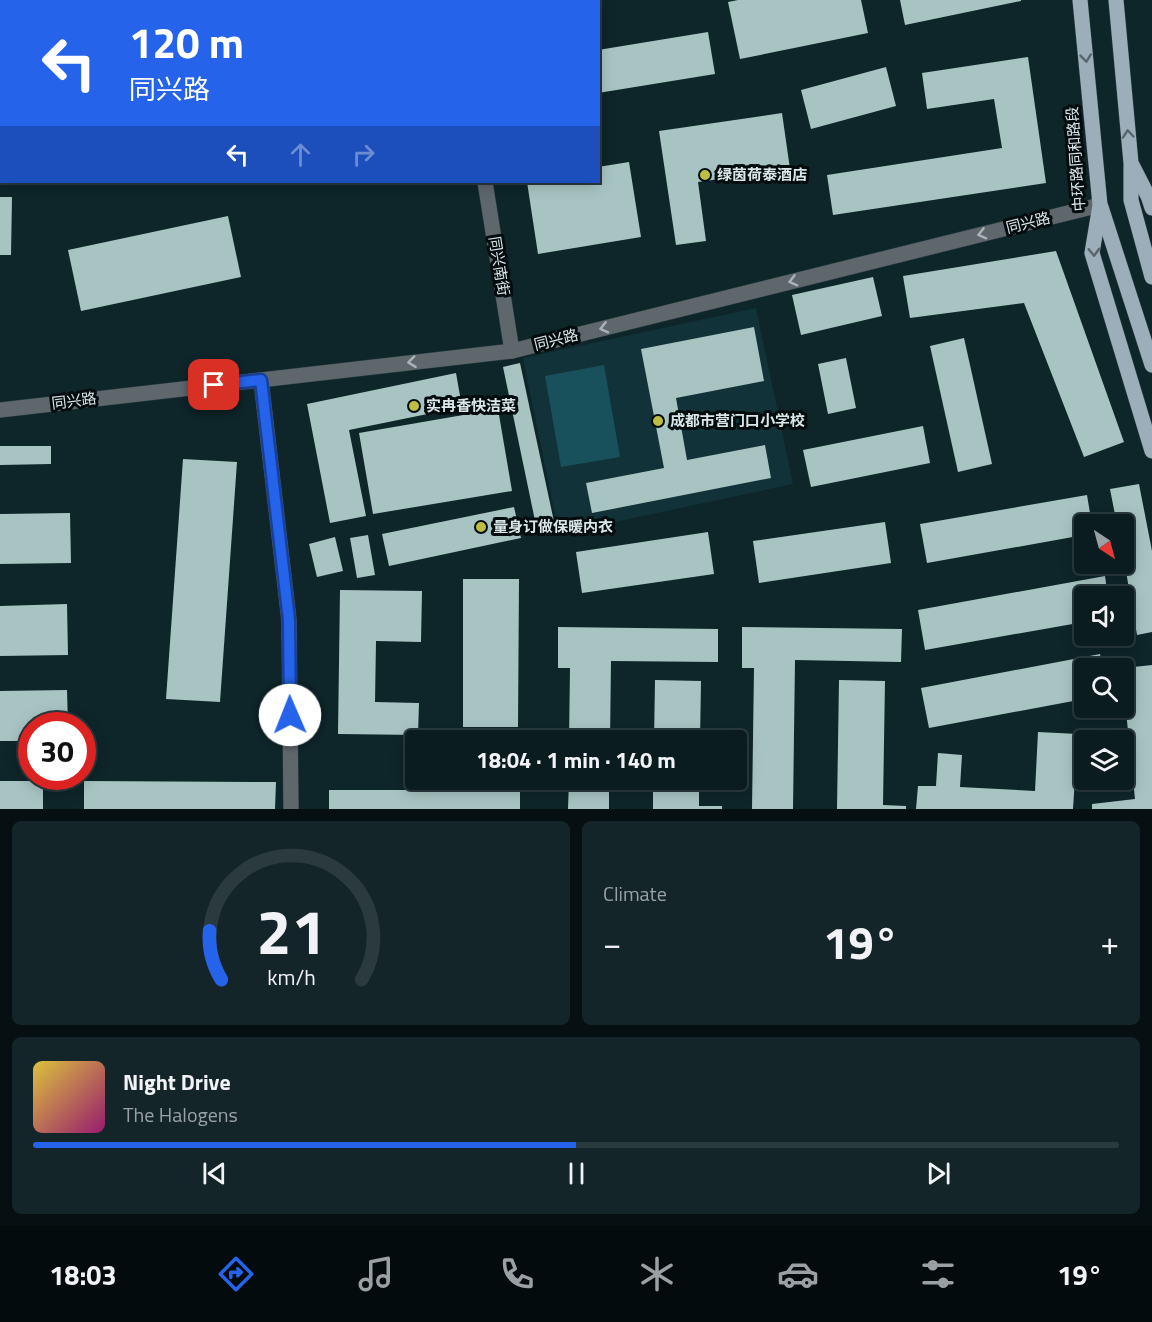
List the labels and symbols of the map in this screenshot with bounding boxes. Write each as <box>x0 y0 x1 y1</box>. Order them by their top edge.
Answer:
one-way arrow <box>1079 54 1092 63</box>
street label: 中环路同和路段 <box>1060 106 1091 212</box>
one-way arrow <box>1122 129 1135 138</box>
place label: 绿茵荷泰酒店 <box>717 163 807 186</box>
marker: 绿茵荷泰酒店 <box>698 168 712 182</box>
street label: 同兴路 <box>1003 206 1053 239</box>
one-way arrow <box>977 226 987 239</box>
street label: 同兴南街 <box>483 234 516 297</box>
one-way arrow <box>1088 247 1101 256</box>
one-way arrow <box>788 273 798 286</box>
one-way arrow <box>599 320 609 333</box>
street label: 同兴路 <box>531 323 581 356</box>
one-way arrow <box>408 355 417 368</box>
pin <box>188 359 239 410</box>
street label: 同兴路 <box>50 386 98 415</box>
place label: 实冉香快洁菜 <box>426 394 516 417</box>
marker: 实冉香快洁菜 <box>407 399 421 413</box>
place label: 成都市营门口小学校 <box>670 409 805 432</box>
marker: 成都市营门口小学校 <box>651 414 665 428</box>
north arrow <box>1074 514 1134 574</box>
place label: 量身订做保暖内衣 <box>493 515 613 538</box>
marker: 量身订做保暖内衣 <box>474 520 488 534</box>
position arrow <box>258 683 322 747</box>
speed limit sign: 30 <box>18 712 96 790</box>

